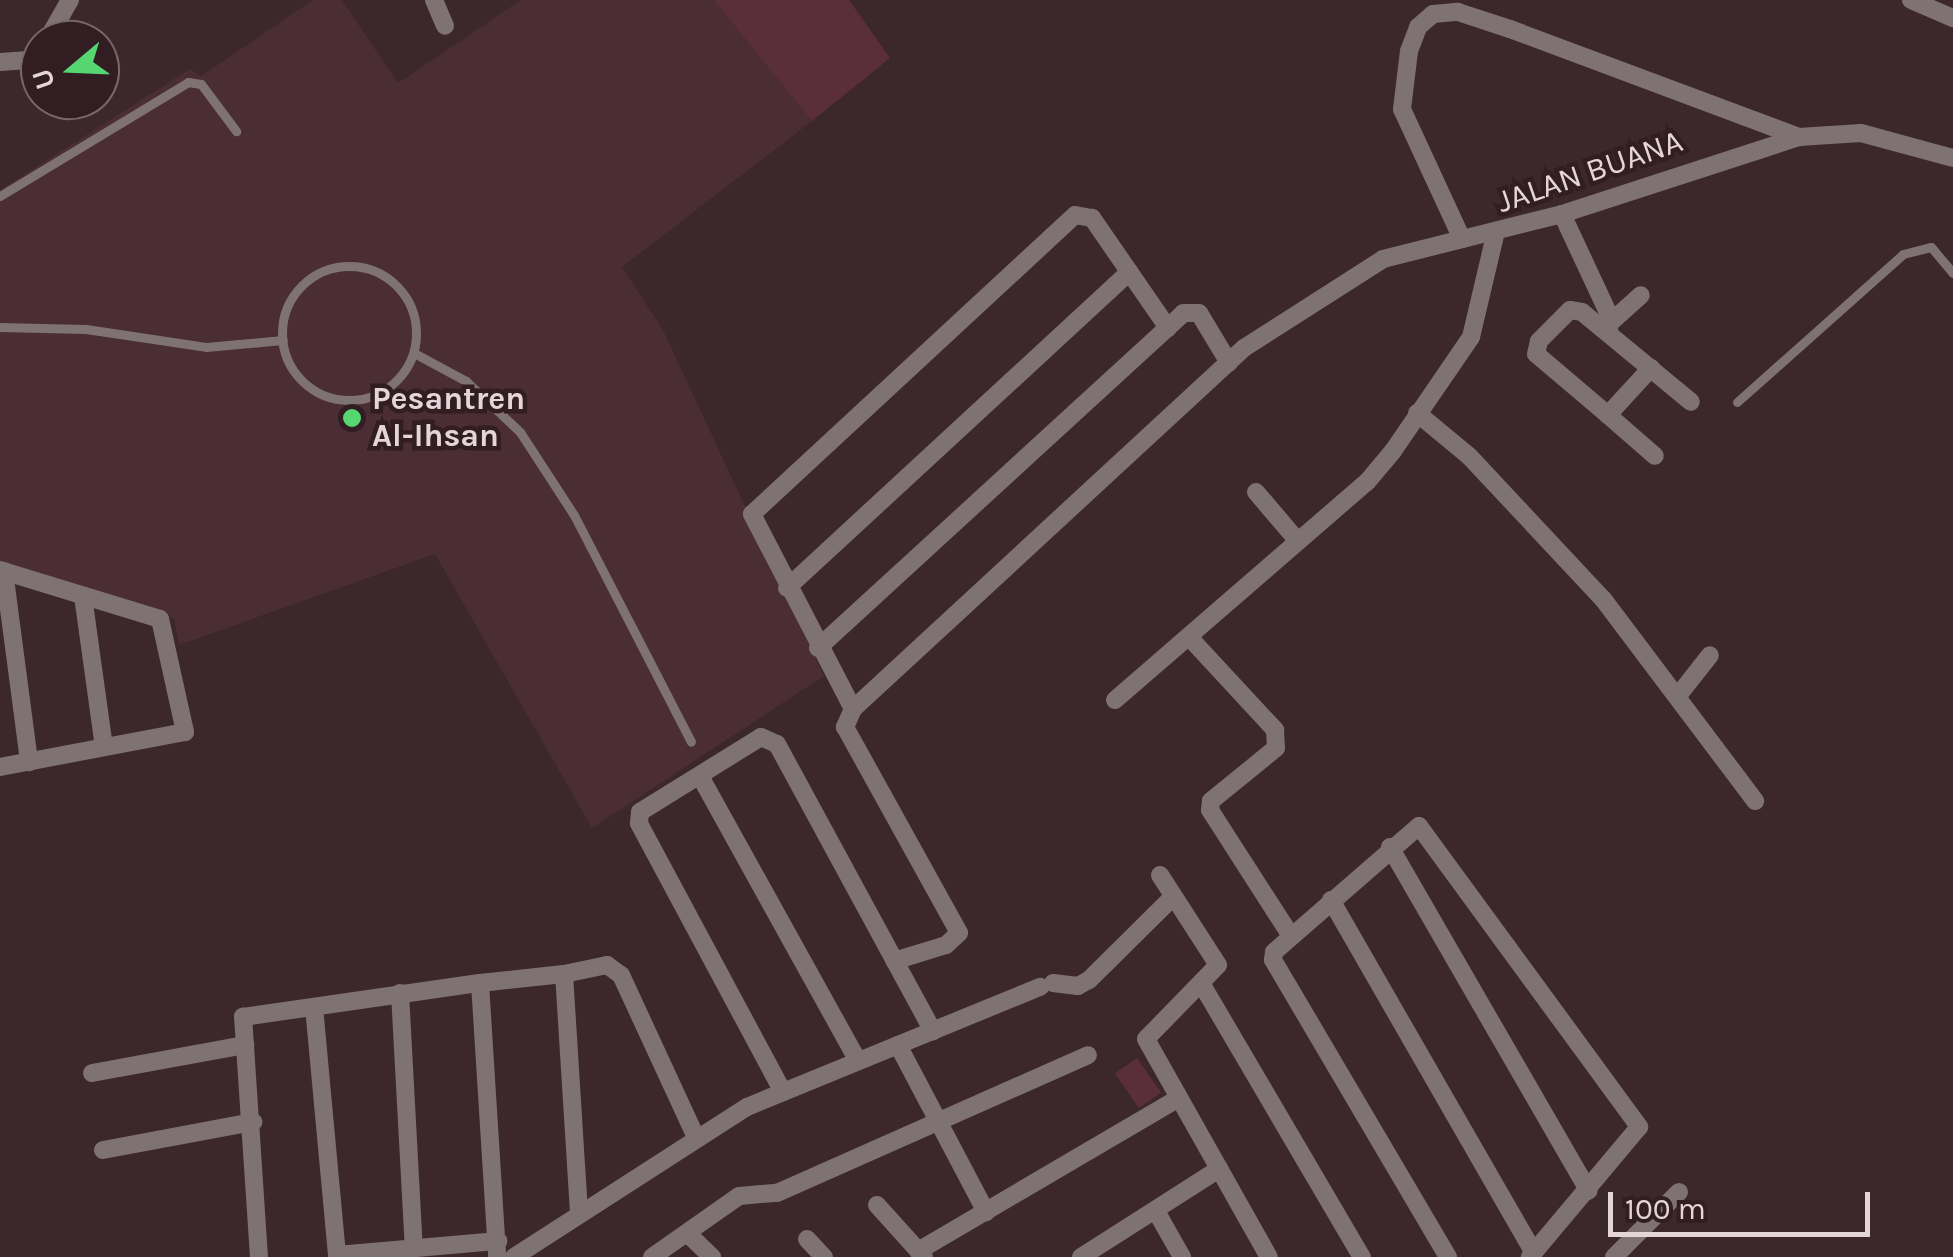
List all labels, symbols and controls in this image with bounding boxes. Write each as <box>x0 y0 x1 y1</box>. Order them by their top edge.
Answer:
north arrow <box>20 20 120 120</box>
text: U <box>24 65 62 94</box>
street label: JALAN BUANA <box>1492 122 1688 222</box>
place label: Pesantren Al-Ihsan <box>372 381 525 456</box>
marker: Pesantren Al-Ihsan <box>341 407 363 429</box>
scale bar <box>1613 1172 1876 1234</box>
text: 100 m <box>1625 1191 1706 1227</box>

